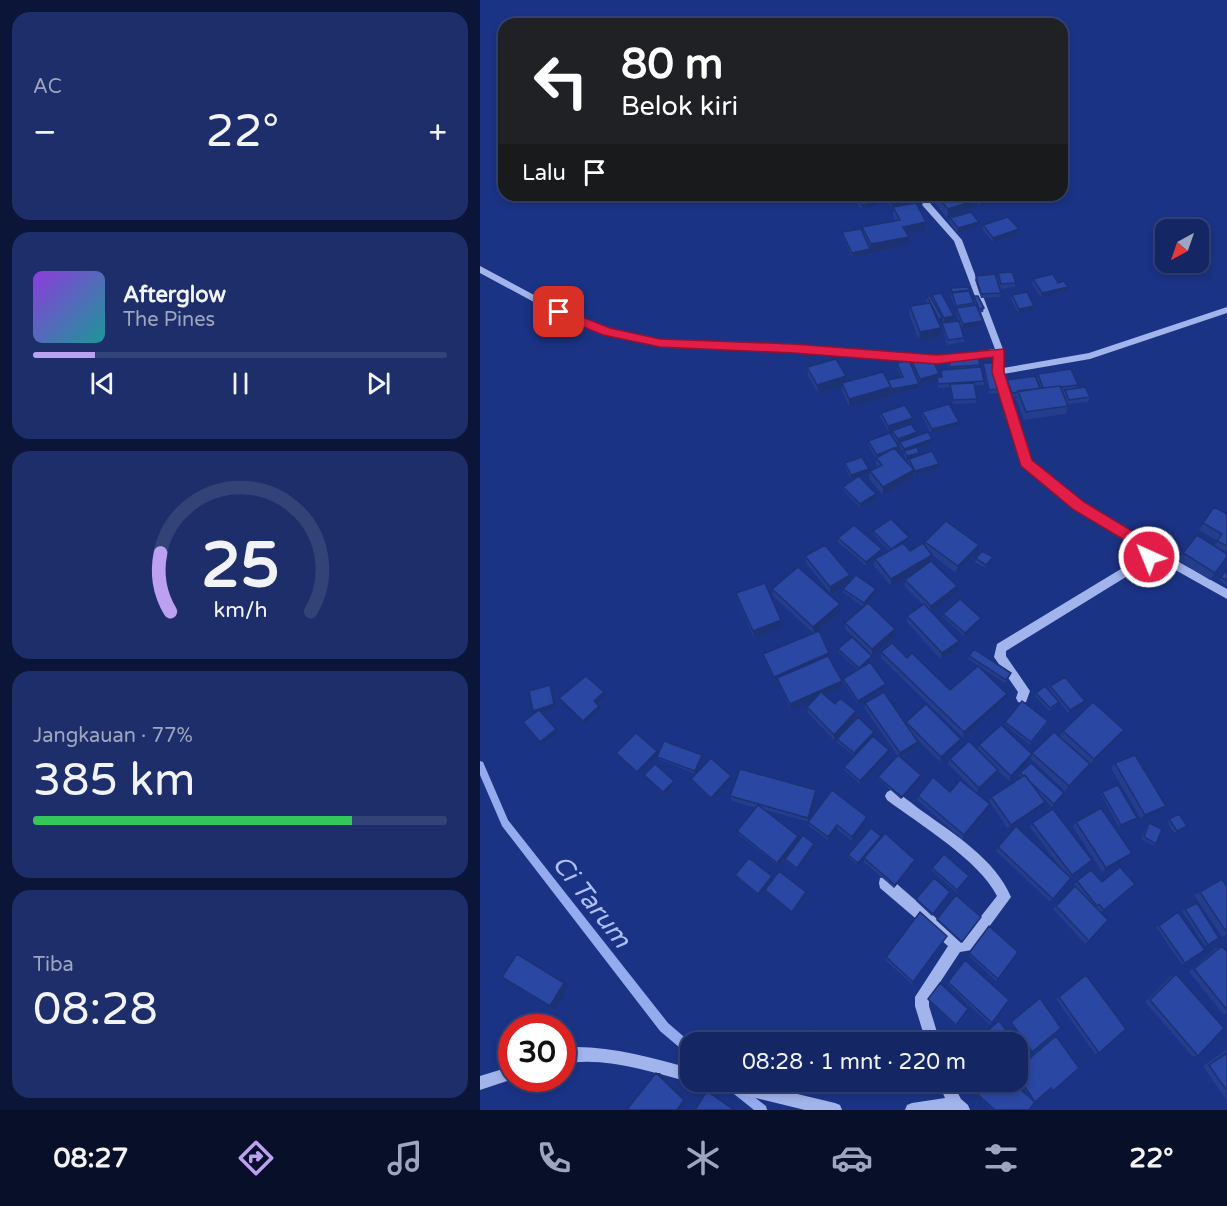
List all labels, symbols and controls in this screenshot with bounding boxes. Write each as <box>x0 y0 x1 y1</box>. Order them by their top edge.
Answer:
text: 80 m <box>621 39 723 90</box>
icon: left <box>522 42 600 120</box>
text: AC <box>33 75 62 99</box>
text: Belok kiri <box>621 90 738 123</box>
text: 22° <box>206 105 279 159</box>
text: − <box>33 113 57 152</box>
text: + <box>428 113 447 152</box>
icon: arrive <box>578 156 611 189</box>
text: Lalu <box>522 160 566 186</box>
north arrow <box>1155 219 1209 273</box>
map controls <box>1155 219 1209 273</box>
text: Afterglow <box>123 282 226 308</box>
pin <box>533 286 584 337</box>
icon: arrive <box>542 295 575 328</box>
text: The Pines <box>123 308 215 332</box>
icon: previous <box>86 367 119 400</box>
icon: pause <box>224 367 257 400</box>
icon: next <box>362 367 395 400</box>
position arrow <box>1117 525 1181 589</box>
text: 25 <box>201 529 279 604</box>
text: km/h <box>213 597 267 623</box>
text: Jangkauan · 77% <box>33 724 193 748</box>
text: 385 km <box>33 754 195 808</box>
water label: Ci Tarum <box>546 849 638 955</box>
text: Tiba <box>33 953 74 977</box>
text: 08:28 <box>33 983 158 1037</box>
speed limit sign: 30 <box>498 1014 576 1092</box>
text: 08:28 · 1 mnt · 220 m <box>742 1049 966 1075</box>
icon: directions <box>235 1137 277 1179</box>
icon: music <box>384 1137 426 1179</box>
icon: phone <box>533 1137 575 1179</box>
icon: climate <box>682 1137 724 1179</box>
icon: car <box>831 1137 873 1179</box>
icon: filters <box>980 1137 1022 1179</box>
text: 08:27 <box>54 1142 128 1175</box>
text: 22° <box>1129 1142 1173 1175</box>

